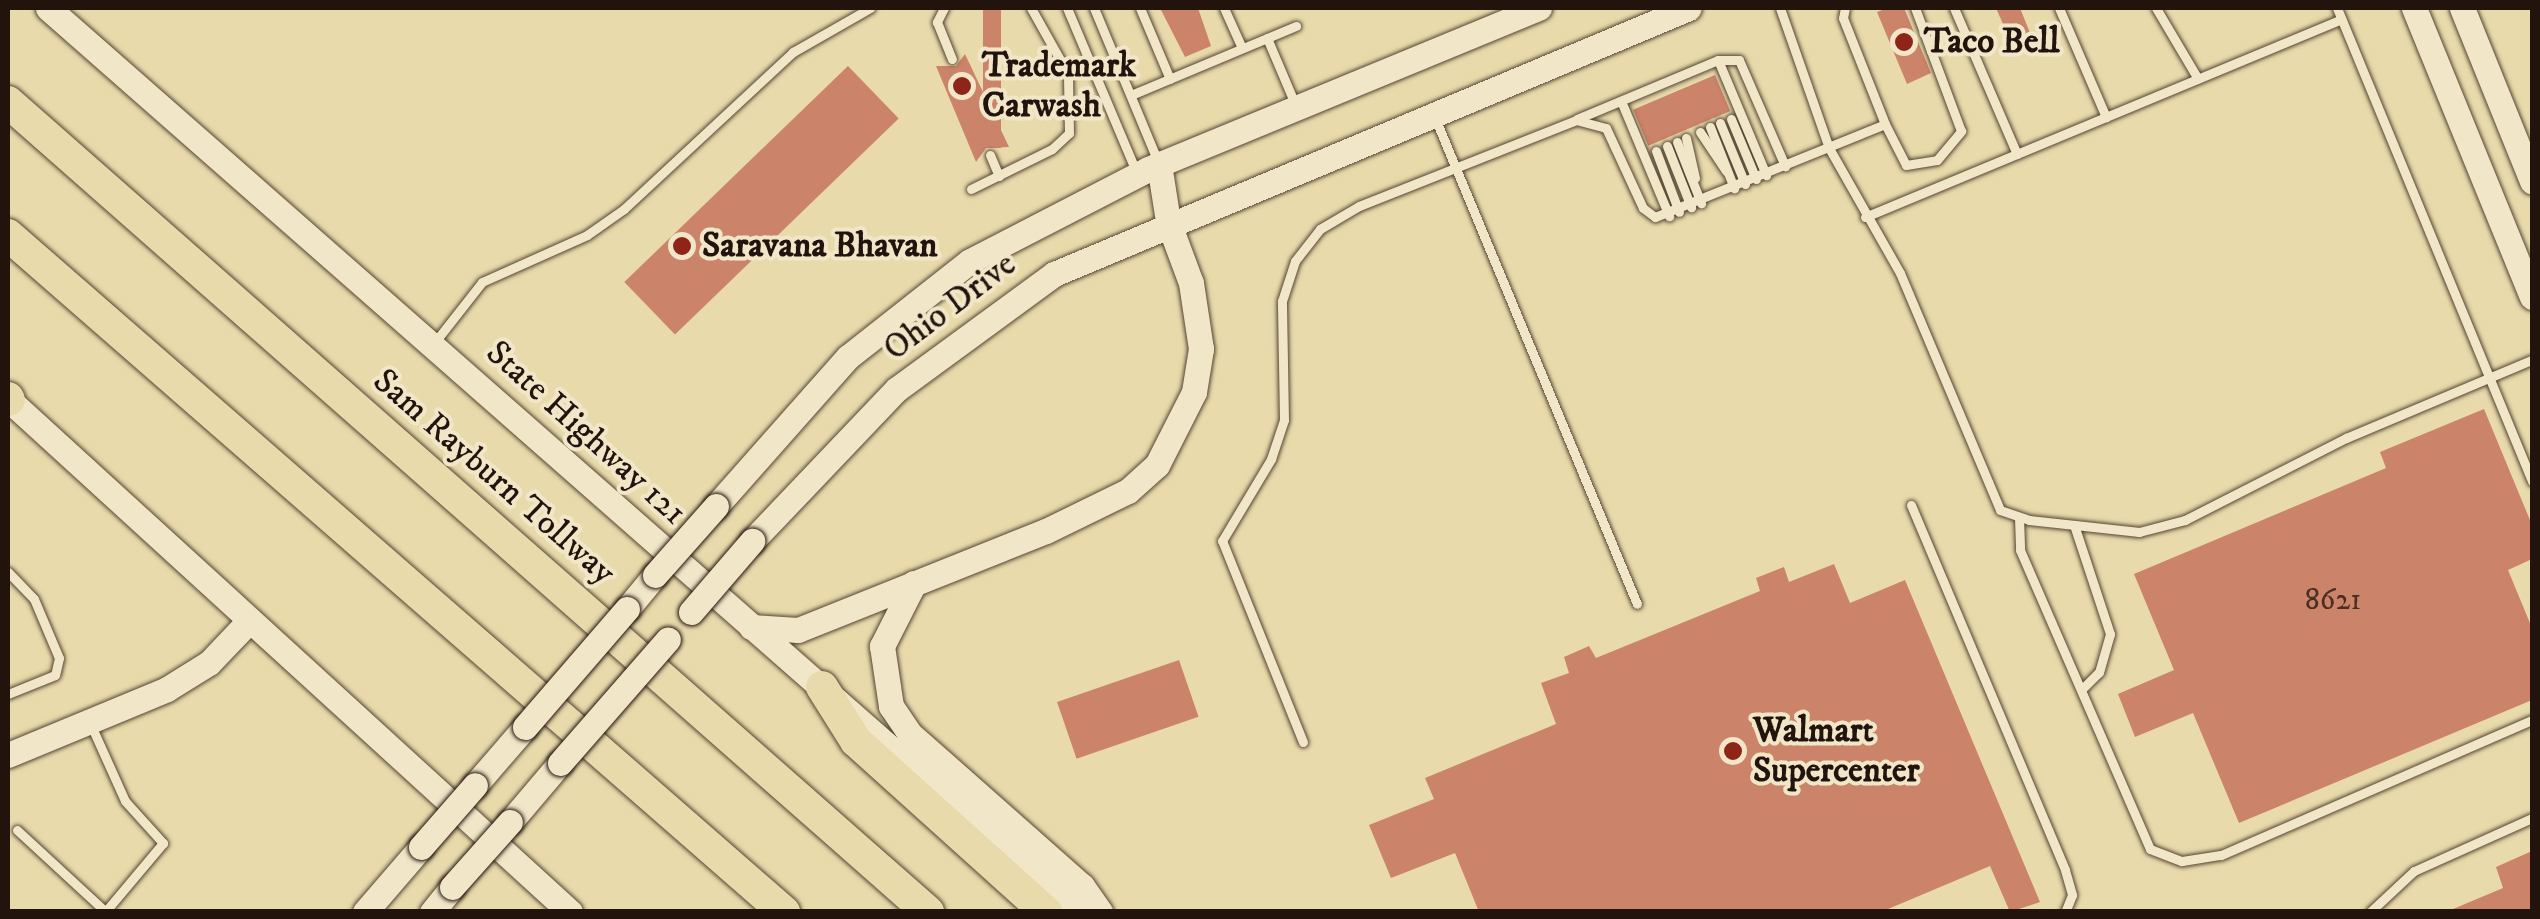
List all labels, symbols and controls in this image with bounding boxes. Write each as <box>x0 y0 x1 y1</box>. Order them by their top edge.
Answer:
place label: Taco Bell <box>1924 21 2060 63</box>
marker: Taco Bell <box>1893 31 1915 53</box>
place label: Trademark Carwash <box>982 45 1136 127</box>
marker: Trademark Carwash <box>951 75 973 97</box>
place label: Saravana Bhavan <box>702 225 938 267</box>
marker: Saravana Bhavan <box>671 235 693 257</box>
street label: Ohio Drive <box>876 244 1024 370</box>
street label: State Highway 121 <box>477 332 695 534</box>
street label: Sam Rayburn Tollway <box>364 360 624 594</box>
house number: 8621 <box>2305 583 2361 619</box>
place label: Walmart Supercenter <box>1753 710 1920 792</box>
marker: Walmart Supercenter <box>1722 740 1744 762</box>

